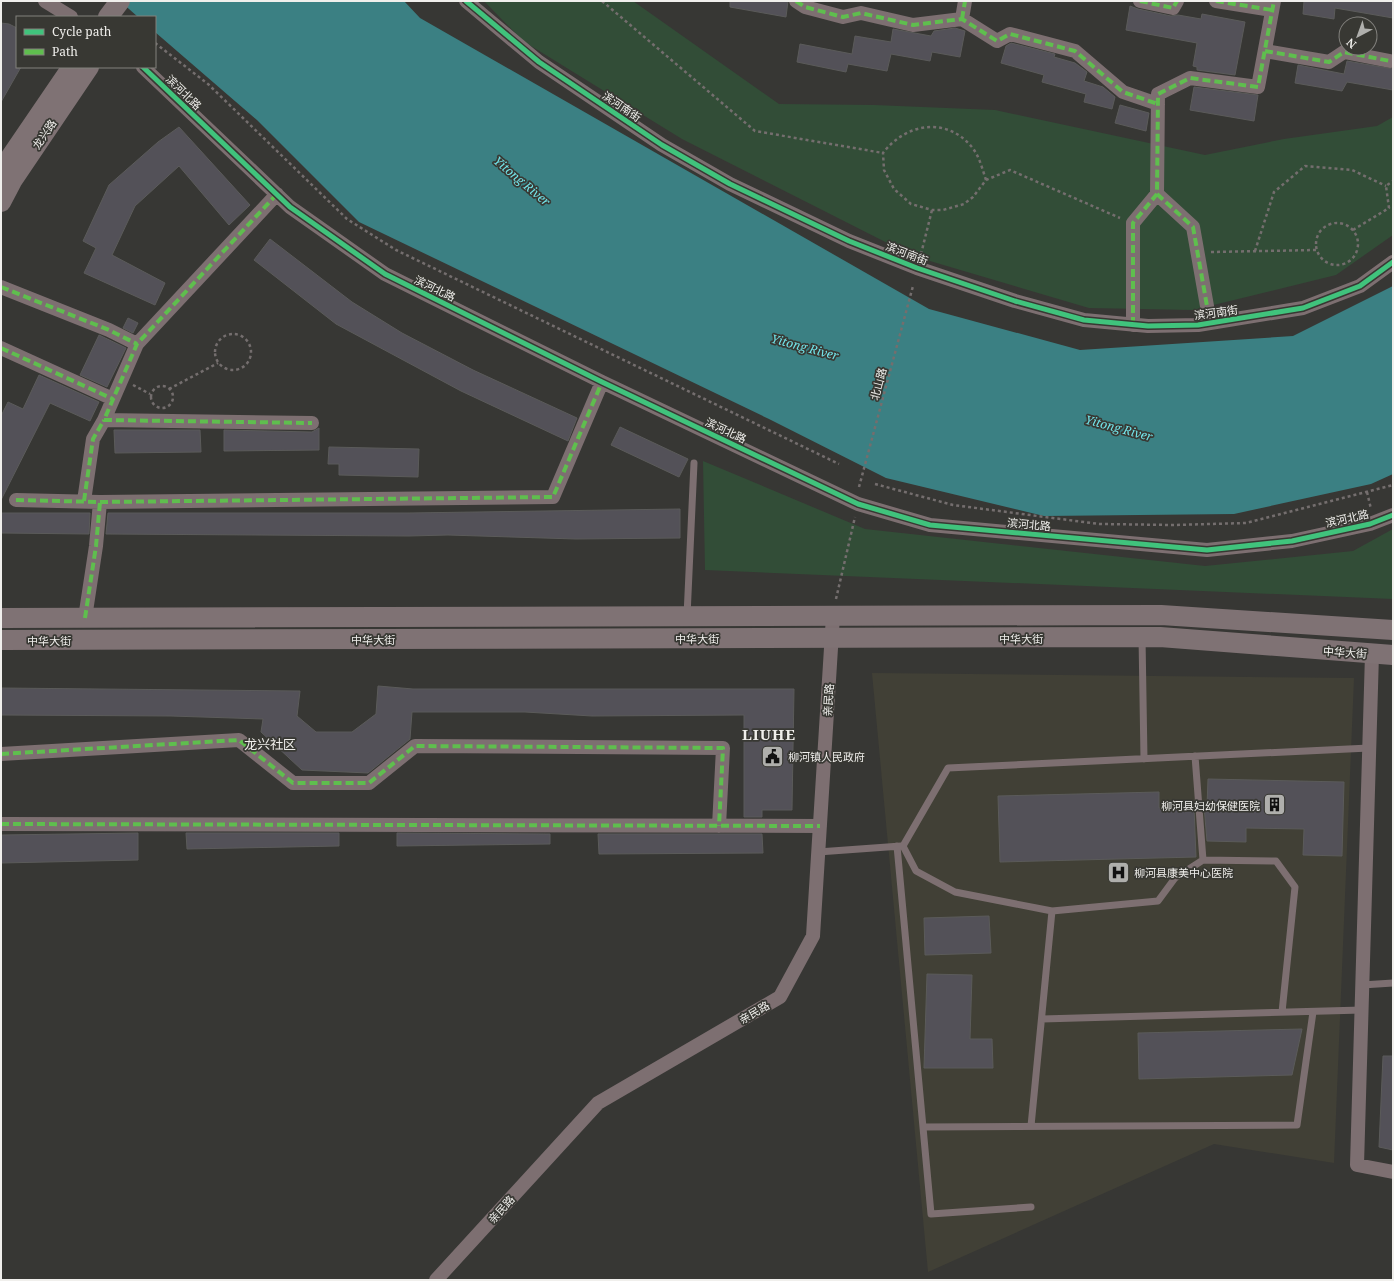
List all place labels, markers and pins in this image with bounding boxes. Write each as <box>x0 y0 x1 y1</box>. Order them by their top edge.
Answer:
public building icon: 柳河镇人民政府 <box>760 743 786 769</box>
place label: 柳河镇人民政府 <box>788 749 865 764</box>
building icon: 柳河县妇幼保健医院 <box>1262 792 1288 818</box>
place label: 柳河县妇幼保健医院 <box>1161 798 1260 813</box>
hospital icon: 柳河县康美中心医院 <box>1105 859 1131 885</box>
place label: 柳河县康美中心医院 <box>1134 865 1233 880</box>

